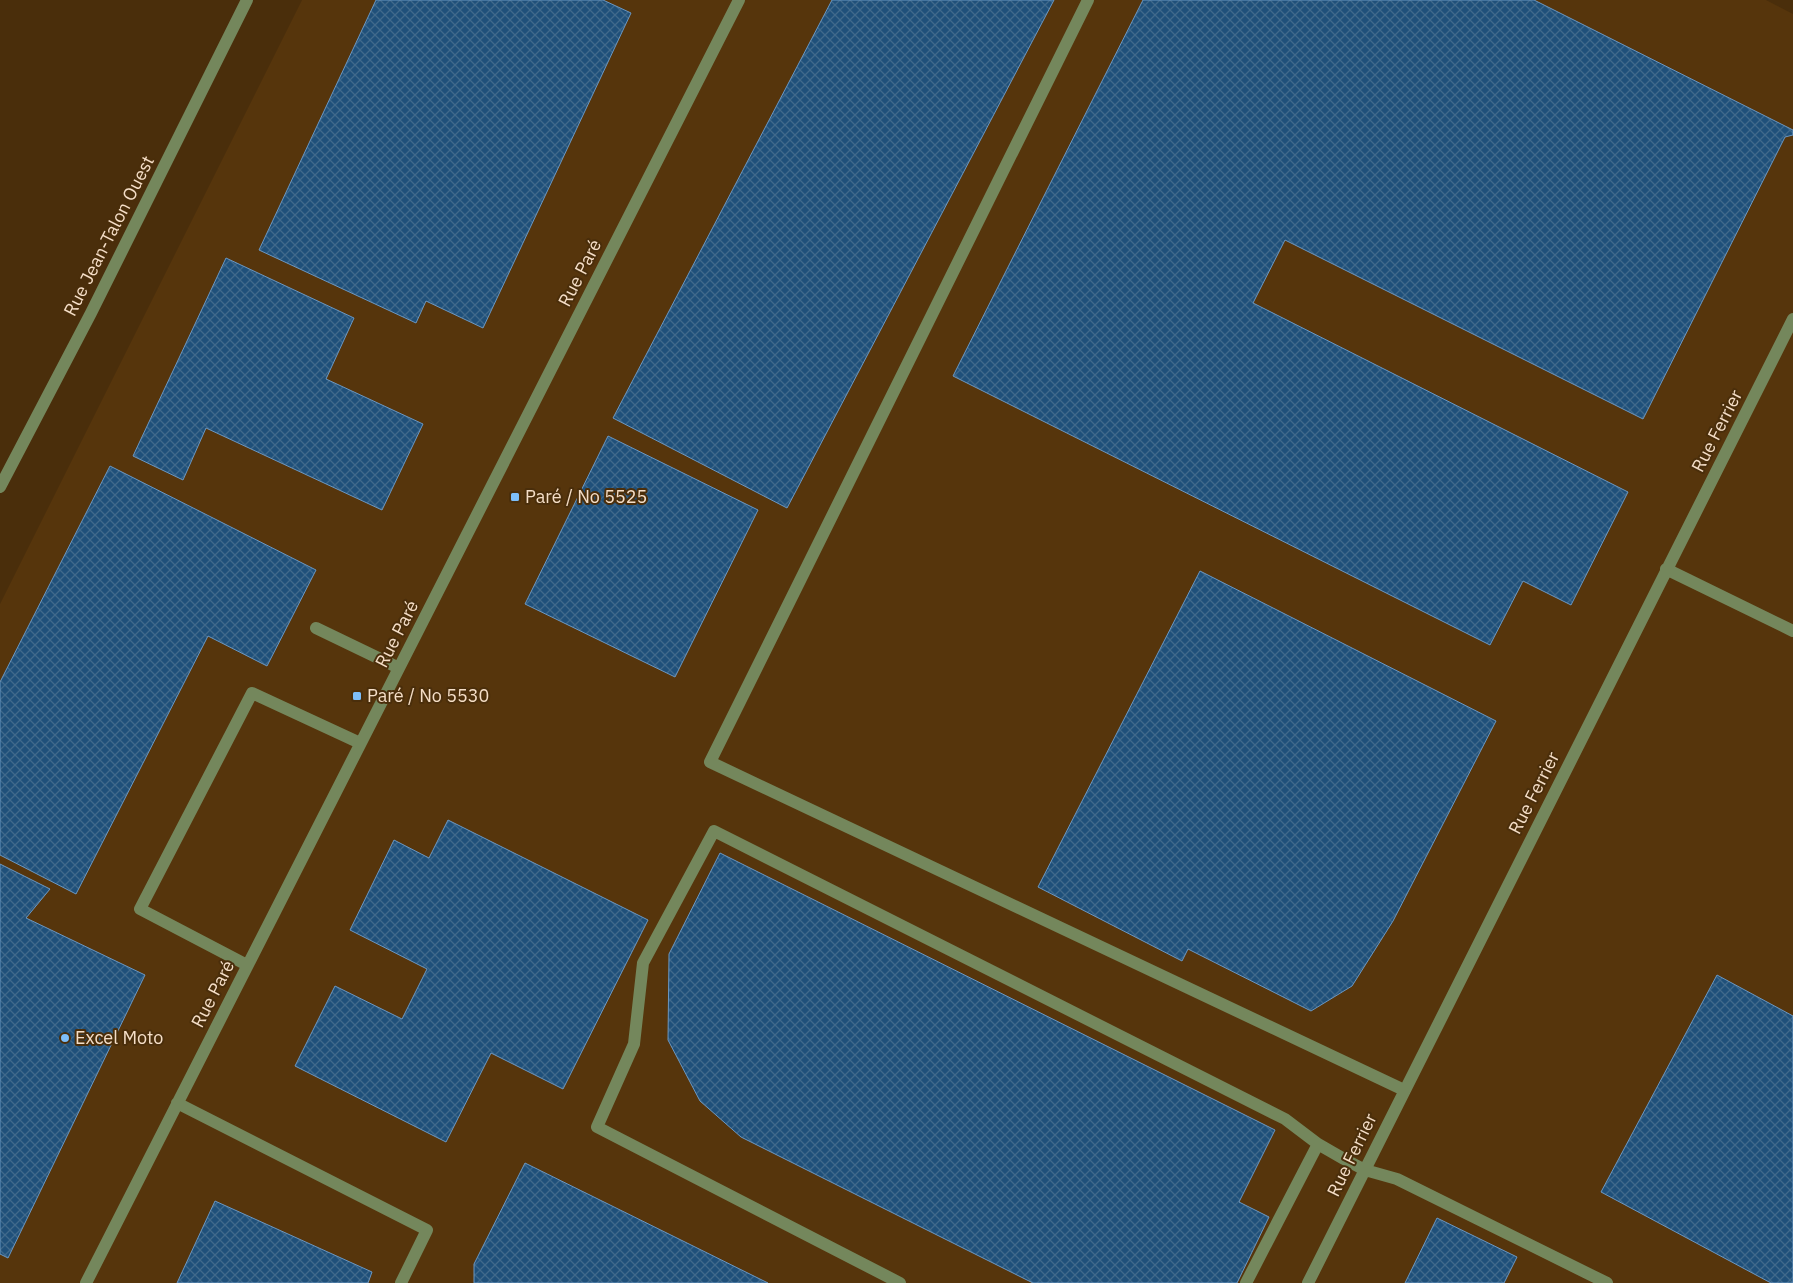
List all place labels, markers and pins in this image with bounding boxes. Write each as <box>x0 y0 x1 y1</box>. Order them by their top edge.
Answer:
place label: Paré / No 5525 <box>525 485 647 508</box>
marker: Paré / No 5525 <box>509 491 521 503</box>
place label: Paré / No 5530 <box>367 684 489 707</box>
marker: Paré / No 5530 <box>351 690 363 702</box>
place label: Excel Moto <box>75 1026 163 1049</box>
marker: Excel Moto <box>59 1032 71 1044</box>

